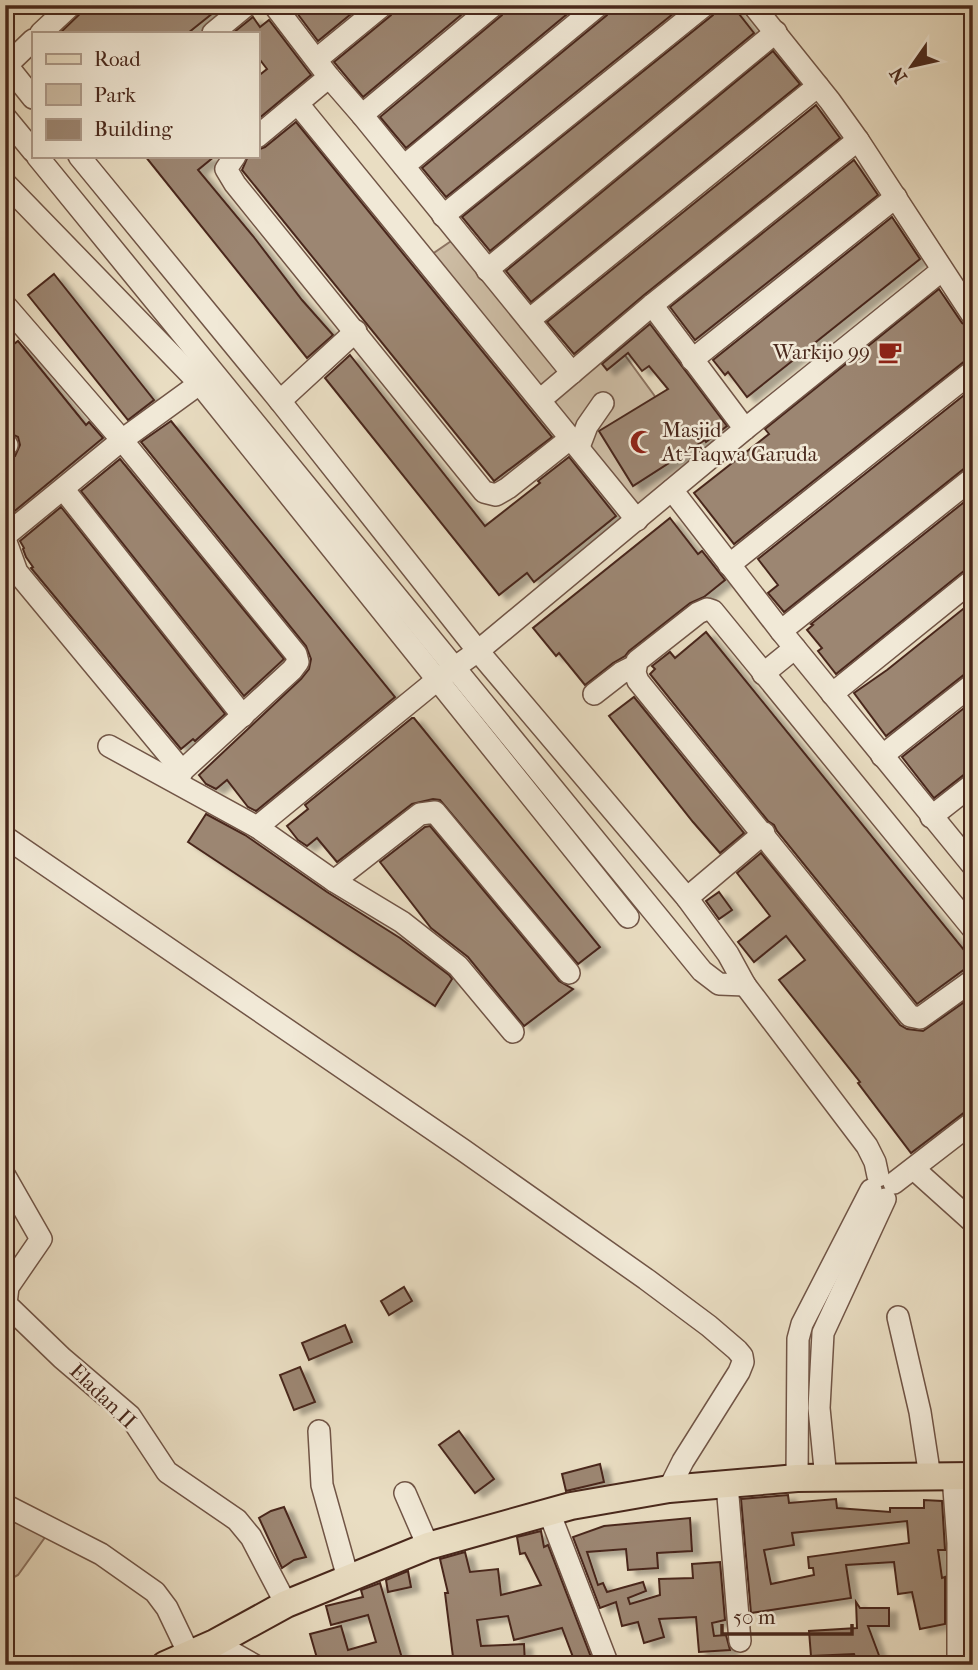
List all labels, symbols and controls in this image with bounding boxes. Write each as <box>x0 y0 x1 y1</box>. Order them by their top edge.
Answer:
legend <box>32 32 259 158</box>
north arrow <box>876 32 946 102</box>
text: Road <box>94 47 141 71</box>
text: N <box>885 62 912 87</box>
text: Park <box>94 83 136 107</box>
text: Building <box>94 117 173 141</box>
cafe icon: Warkijo 99 <box>876 338 904 366</box>
place label: Warkijo 99 <box>772 340 870 364</box>
place label: Masjid At-Taqwa Garuda <box>661 418 818 466</box>
mosque icon: Masjid At-Taqwa Garuda <box>628 428 656 456</box>
street label: Eladan II <box>65 1359 141 1433</box>
scale bar <box>722 1593 852 1637</box>
text: 50 m <box>733 1605 776 1629</box>

